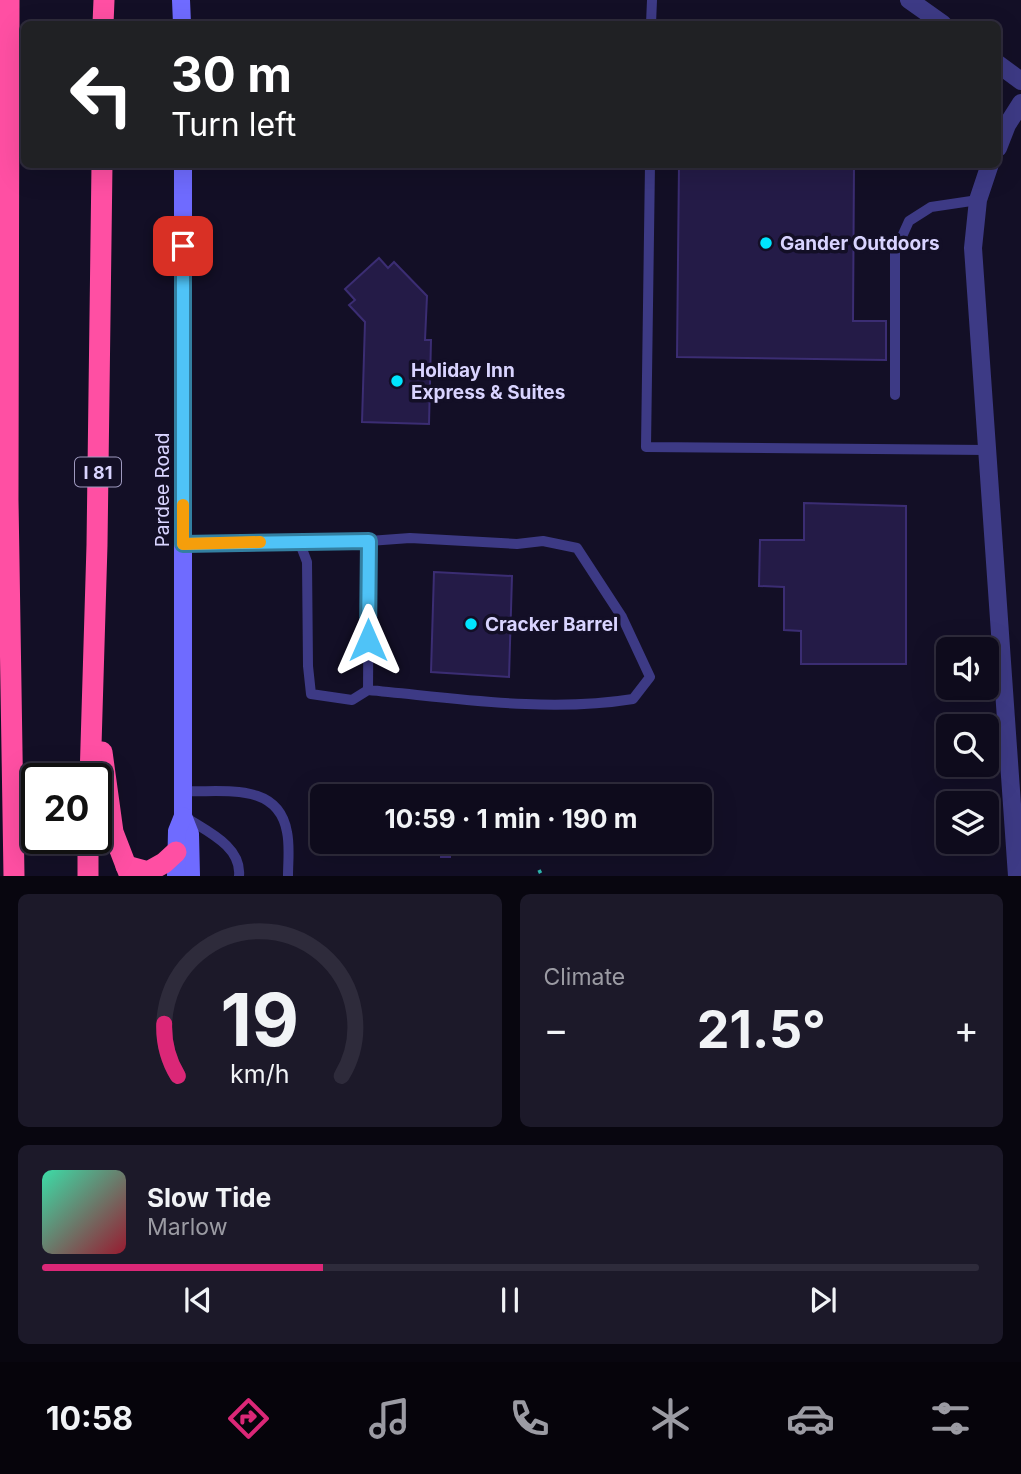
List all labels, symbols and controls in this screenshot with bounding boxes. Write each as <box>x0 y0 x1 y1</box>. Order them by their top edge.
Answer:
text: 30 m <box>171 45 292 104</box>
icon: left <box>56 49 147 140</box>
text: Turn left <box>171 105 296 144</box>
pin <box>153 216 213 276</box>
icon: arrive <box>164 227 202 265</box>
place label: Gander Outdoors <box>780 232 940 255</box>
marker: Gander Outdoors <box>758 235 774 251</box>
place label: Holiday Inn Express & Suites <box>411 359 565 404</box>
marker: Holiday Inn Express & Suites <box>389 373 405 389</box>
street label: Pardee Road <box>151 433 174 547</box>
road number: I 81 <box>75 458 121 486</box>
position arrow <box>331 603 405 677</box>
place label: Cracker Barrel <box>485 613 618 636</box>
marker: Cracker Barrel <box>463 616 479 632</box>
map controls <box>936 637 999 854</box>
button: sound <box>936 637 999 700</box>
button: search <box>936 714 999 777</box>
speed limit sign: 20 <box>21 763 112 854</box>
button: layers <box>936 791 999 854</box>
text: 10:59 · 1 min · 190 m <box>385 803 637 834</box>
text: Climate <box>544 963 625 991</box>
text: 19 <box>220 976 299 1065</box>
text: 21.5° <box>697 998 826 1061</box>
text: − <box>544 1006 569 1052</box>
text: + <box>954 1006 979 1052</box>
text: km/h <box>230 1059 289 1089</box>
text: Slow Tide <box>147 1182 271 1213</box>
text: Marlow <box>147 1213 227 1241</box>
icon: previous <box>179 1281 217 1319</box>
icon: pause <box>491 1281 529 1319</box>
icon: next <box>804 1281 842 1319</box>
icon: directions <box>224 1394 273 1443</box>
icon: music <box>365 1394 414 1443</box>
icon: phone <box>505 1394 554 1443</box>
icon: climate <box>646 1394 695 1443</box>
icon: car <box>786 1394 835 1443</box>
icon: filters <box>926 1394 975 1443</box>
text: 10:58 <box>46 1399 133 1438</box>

